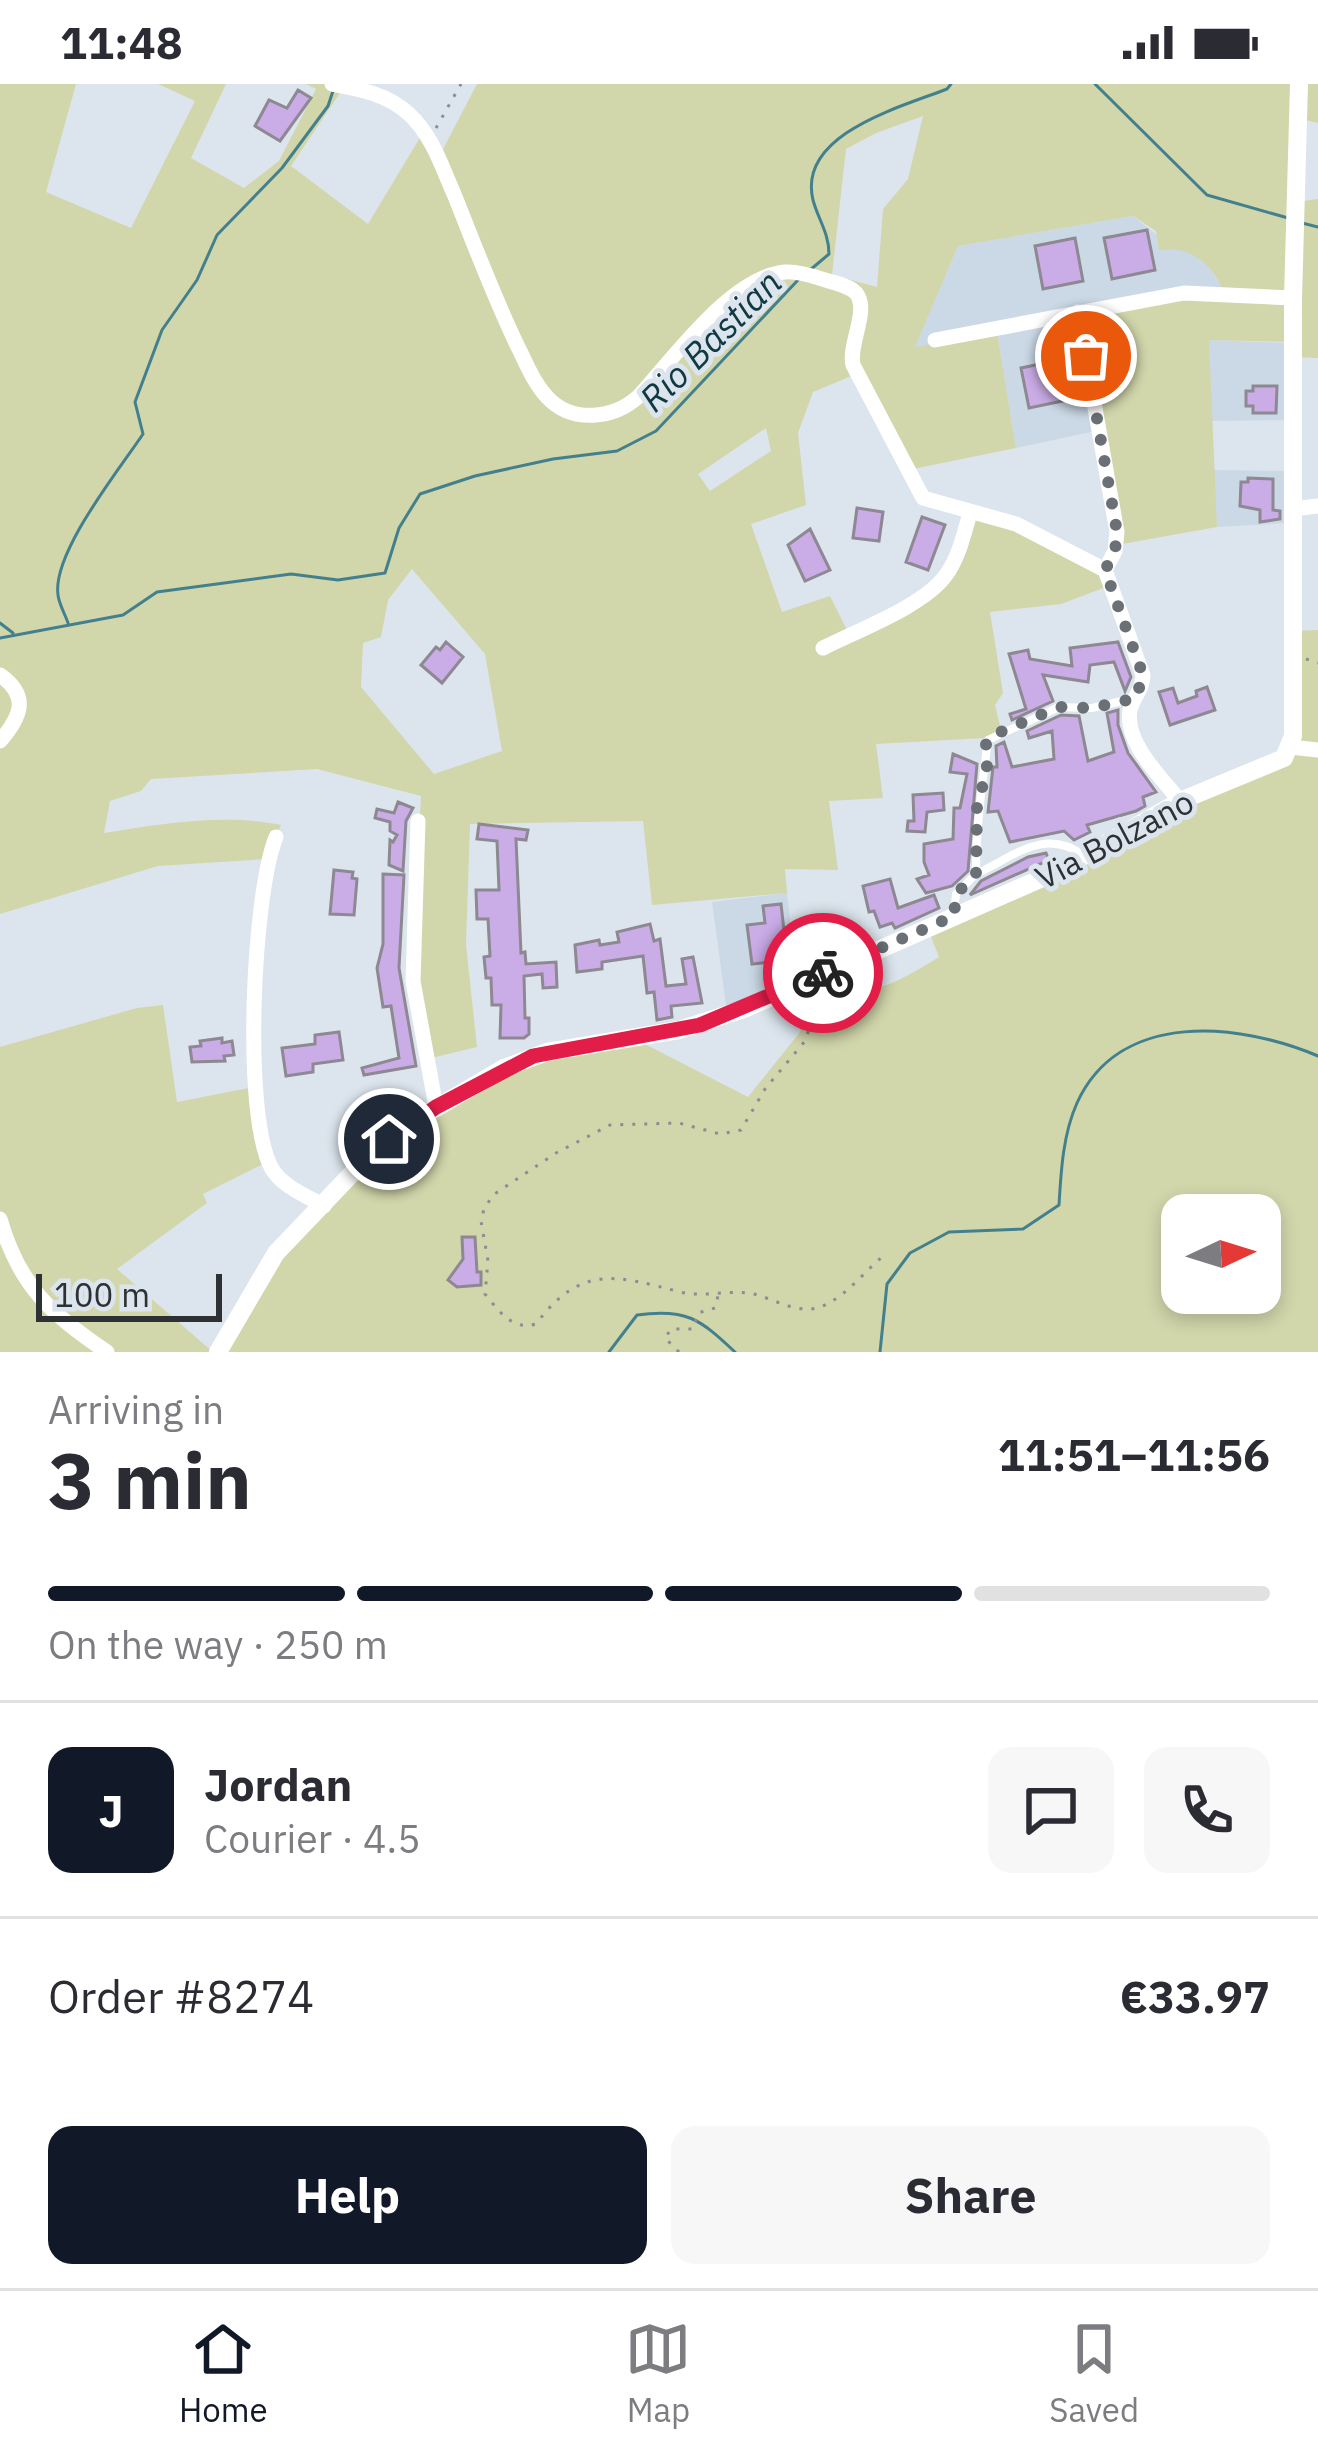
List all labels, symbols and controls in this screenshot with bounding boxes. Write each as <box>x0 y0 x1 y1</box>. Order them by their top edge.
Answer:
text: 11:48 <box>60 13 183 71</box>
water label: Rio Bastian <box>629 259 791 421</box>
pin <box>1035 305 1137 407</box>
icon: bag <box>1053 323 1119 389</box>
street label: Via Bolzano <box>1028 779 1200 899</box>
courier <box>763 913 883 1033</box>
icon: bike <box>790 940 856 1006</box>
pin <box>338 1088 440 1190</box>
icon: home <box>356 1106 422 1172</box>
north arrow <box>1161 1194 1281 1314</box>
map controls <box>1161 1194 1281 1314</box>
scale bar <box>36 1268 222 1321</box>
text: 100 m <box>54 1273 150 1316</box>
text: Arriving in <box>48 1384 224 1435</box>
text: 11:51–11:56 <box>998 1425 1270 1483</box>
text: 3 min <box>48 1429 252 1530</box>
text: On the way · 250 m <box>48 1619 388 1670</box>
button: chat <box>988 1747 1114 1873</box>
button: phone <box>1144 1747 1270 1873</box>
text: Jordan <box>204 1755 352 1813</box>
text: J <box>98 1781 124 1839</box>
text: Courier · 4.5 <box>204 1813 421 1864</box>
text: Order #8274 <box>48 1967 314 2025</box>
text: €33.97 <box>1120 1967 1270 2025</box>
button: Help <box>48 2126 647 2264</box>
button: Share <box>671 2126 1270 2264</box>
tab: Home <box>179 2316 268 2431</box>
tab: Map <box>625 2316 691 2431</box>
tab: Saved <box>1049 2316 1139 2431</box>

